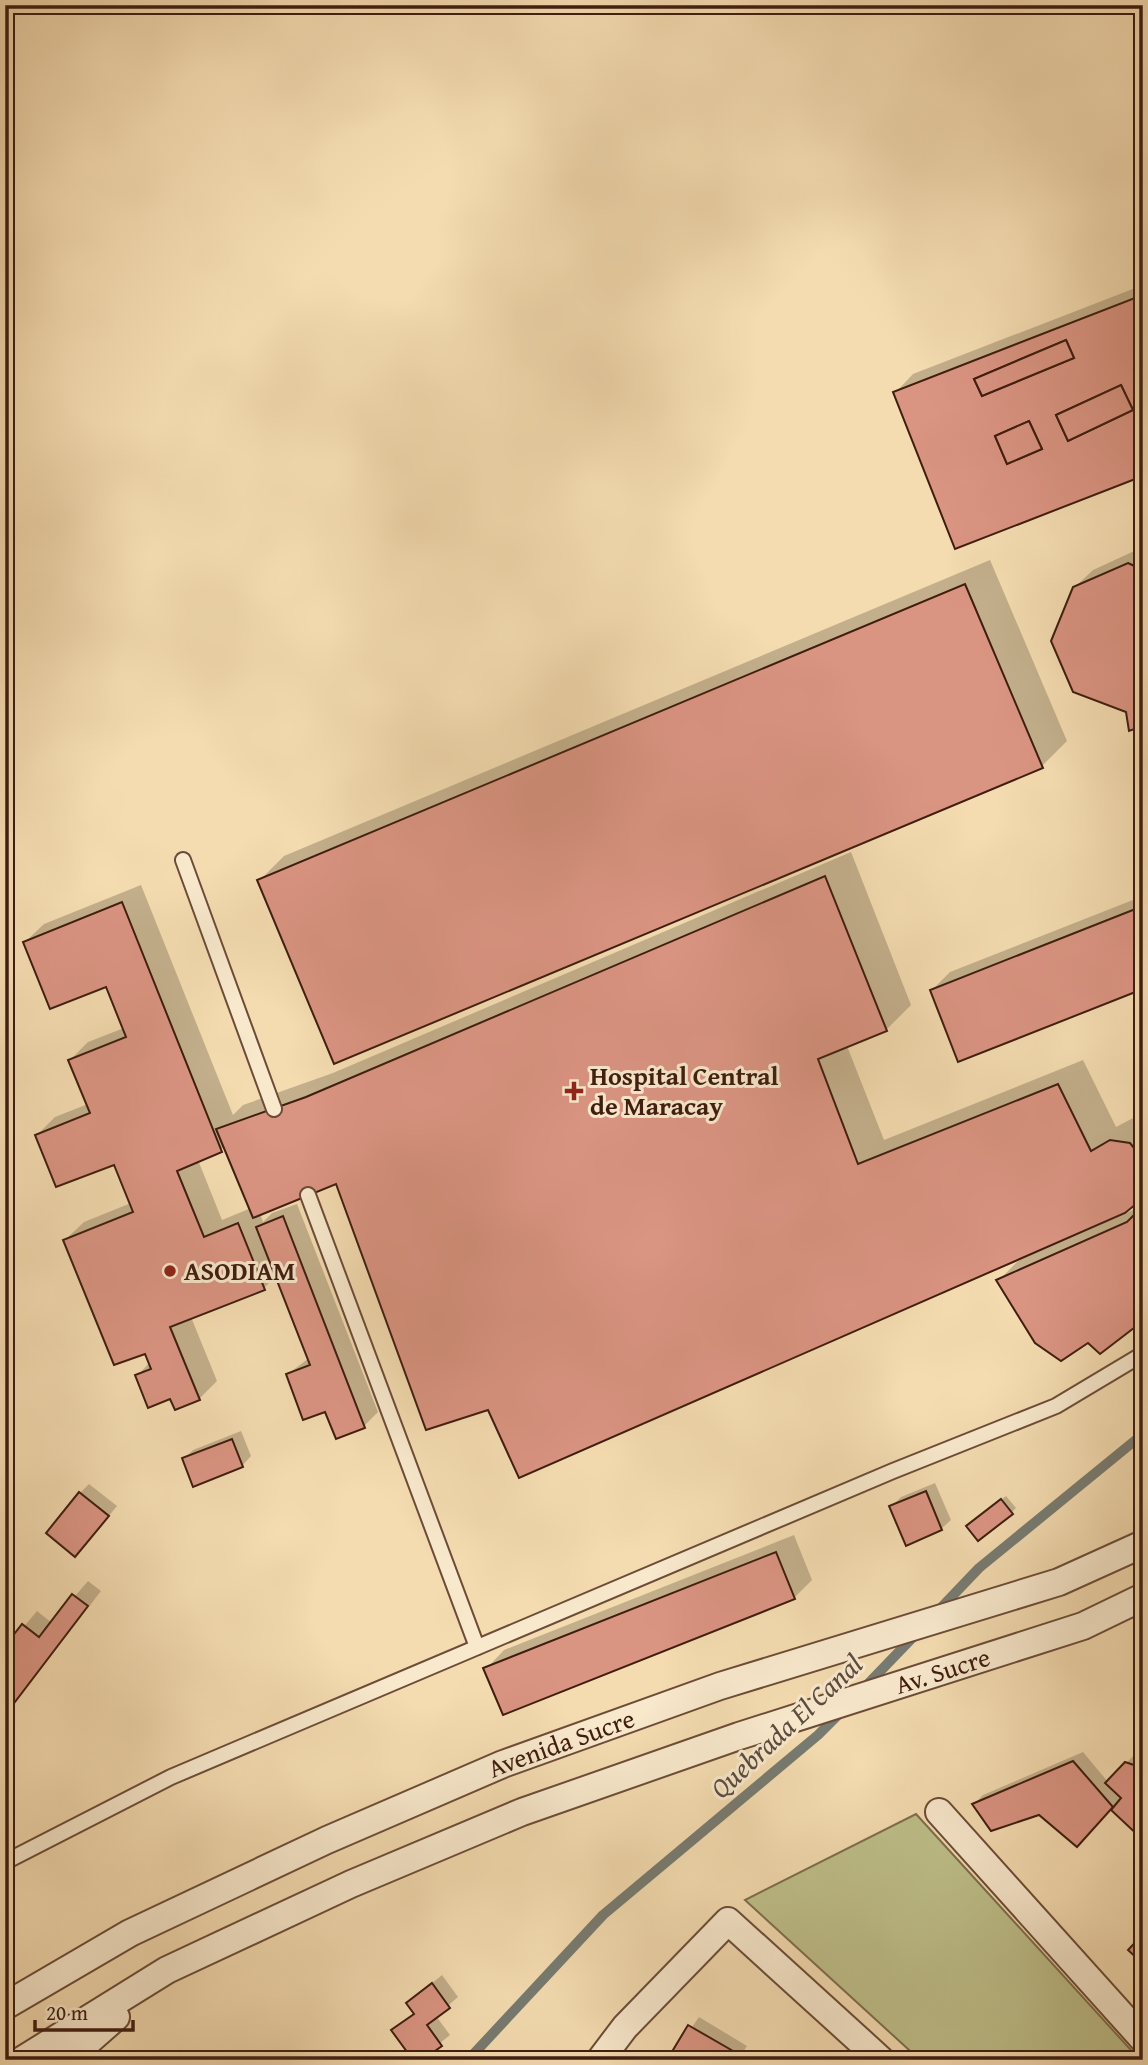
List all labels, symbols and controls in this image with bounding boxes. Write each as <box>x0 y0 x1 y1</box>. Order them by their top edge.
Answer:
place label: Hospital Central de Maracay <box>590 1056 779 1125</box>
marker: Hospital Central de Maracay <box>564 1081 584 1101</box>
place label: ASODIAM <box>184 1251 295 1290</box>
marker: ASODIAM <box>162 1263 178 1279</box>
street label: Av. Sucre <box>890 1637 995 1704</box>
water label: Quebrada El Canal <box>700 1644 871 1807</box>
street label: Avenida Sucre <box>481 1698 640 1787</box>
scale bar <box>35 1988 133 2032</box>
text: 20 m <box>46 1997 88 2028</box>

